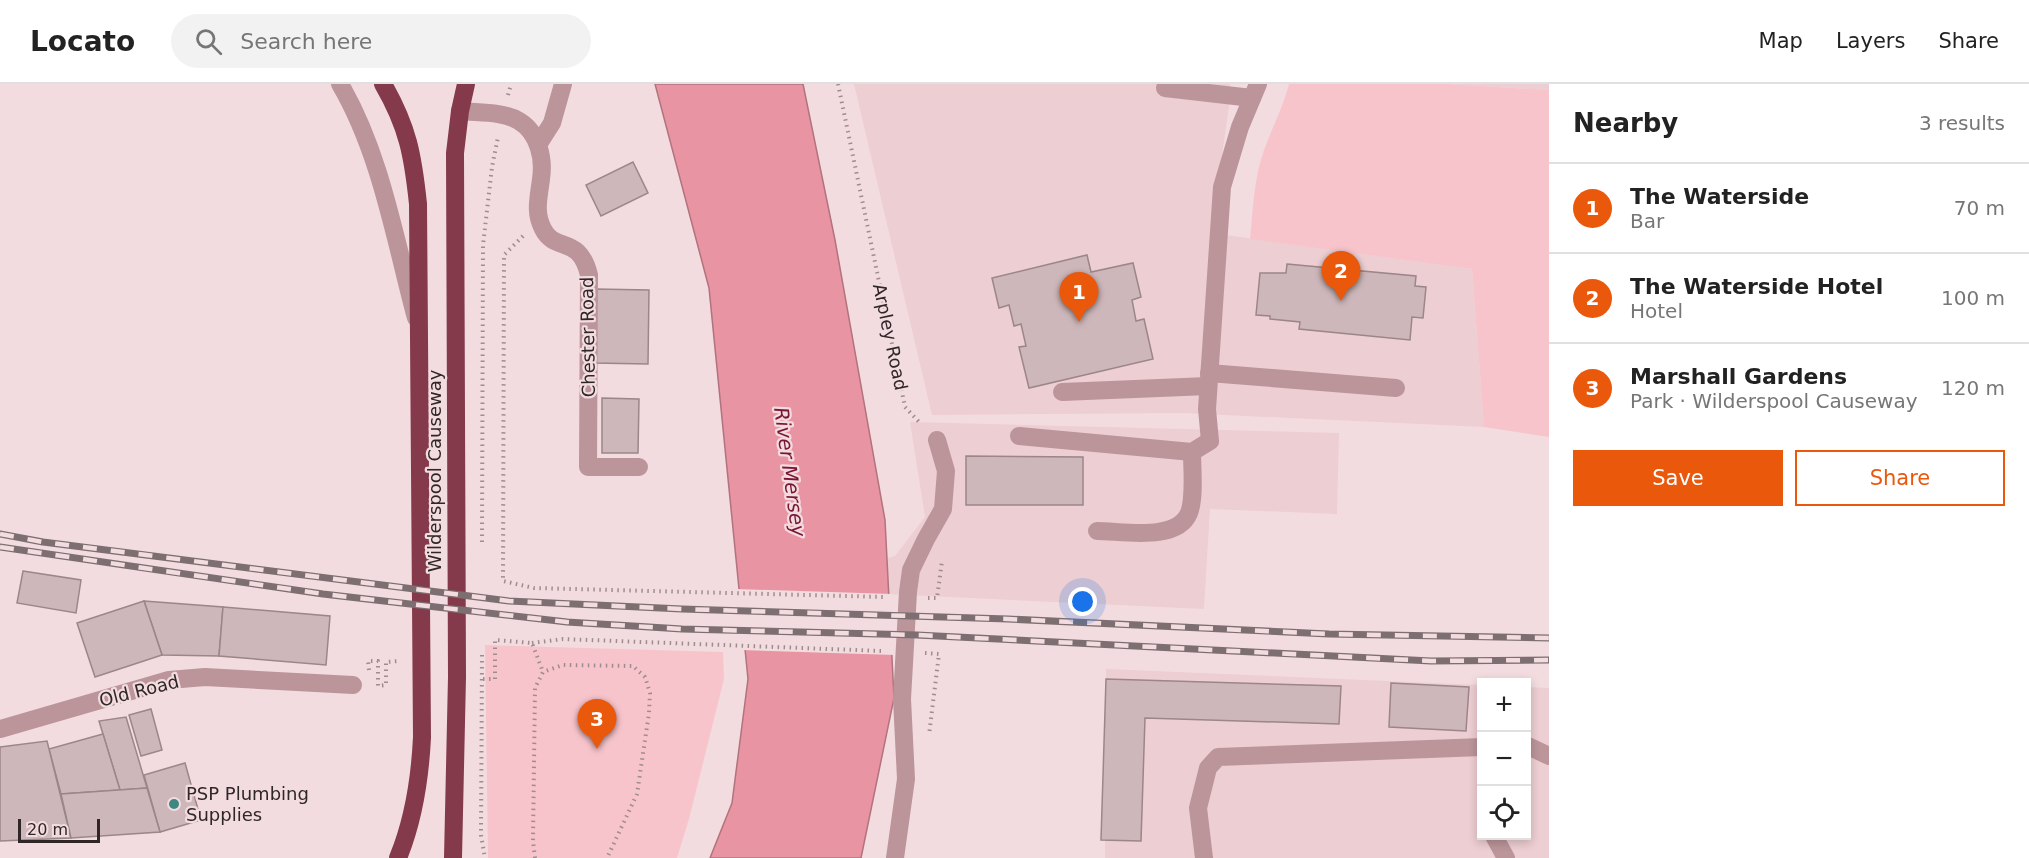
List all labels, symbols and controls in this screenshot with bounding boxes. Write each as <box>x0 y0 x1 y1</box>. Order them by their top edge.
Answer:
search box <box>171 14 591 68</box>
text: Locato <box>30 25 135 58</box>
icon: search <box>192 25 225 58</box>
text: Search here <box>240 29 372 54</box>
text: Map <box>1759 29 1803 53</box>
text: Layers <box>1836 29 1905 53</box>
text: Share <box>1938 29 1999 53</box>
text: Nearby <box>1573 108 1678 138</box>
text: 3 results <box>1919 111 2005 135</box>
text: The Waterside <box>1630 184 1809 209</box>
text: 1 <box>1586 196 1599 220</box>
text: 70 m <box>1954 196 2005 220</box>
text: Bar <box>1630 209 1664 233</box>
pin: 2 <box>1322 252 1360 301</box>
pin: 1 <box>1060 272 1098 322</box>
text: The Waterside Hotel <box>1630 274 1883 299</box>
street label: Chester Road <box>576 276 599 398</box>
street label: Arpley Road <box>869 282 912 392</box>
text: 2 <box>1586 286 1599 310</box>
text: 100 m <box>1941 286 2005 310</box>
text: Hotel <box>1630 299 1683 323</box>
text: Marshall Gardens <box>1630 364 1847 389</box>
street label: Wilderspool Causeway <box>424 369 445 572</box>
text: 3 <box>1586 376 1599 400</box>
text: 120 m <box>1941 376 2005 400</box>
text: Park · Wilderspool Causeway <box>1630 389 1918 413</box>
water label: River Mersey <box>769 406 811 539</box>
button: Save <box>1573 450 1783 506</box>
button: Share <box>1795 450 2005 506</box>
your location <box>1068 587 1097 616</box>
street label: Old Road <box>97 670 181 711</box>
map controls <box>1477 678 1531 840</box>
button: + <box>1477 678 1531 732</box>
pin: 3 <box>578 700 616 749</box>
button: − <box>1477 732 1531 786</box>
place label: PSP Plumbing Supplies <box>186 783 309 825</box>
button: locate <box>1477 786 1531 840</box>
marker: PSP Plumbing Supplies <box>167 797 181 811</box>
scale bar <box>18 816 100 844</box>
text: 20 m <box>27 820 68 839</box>

